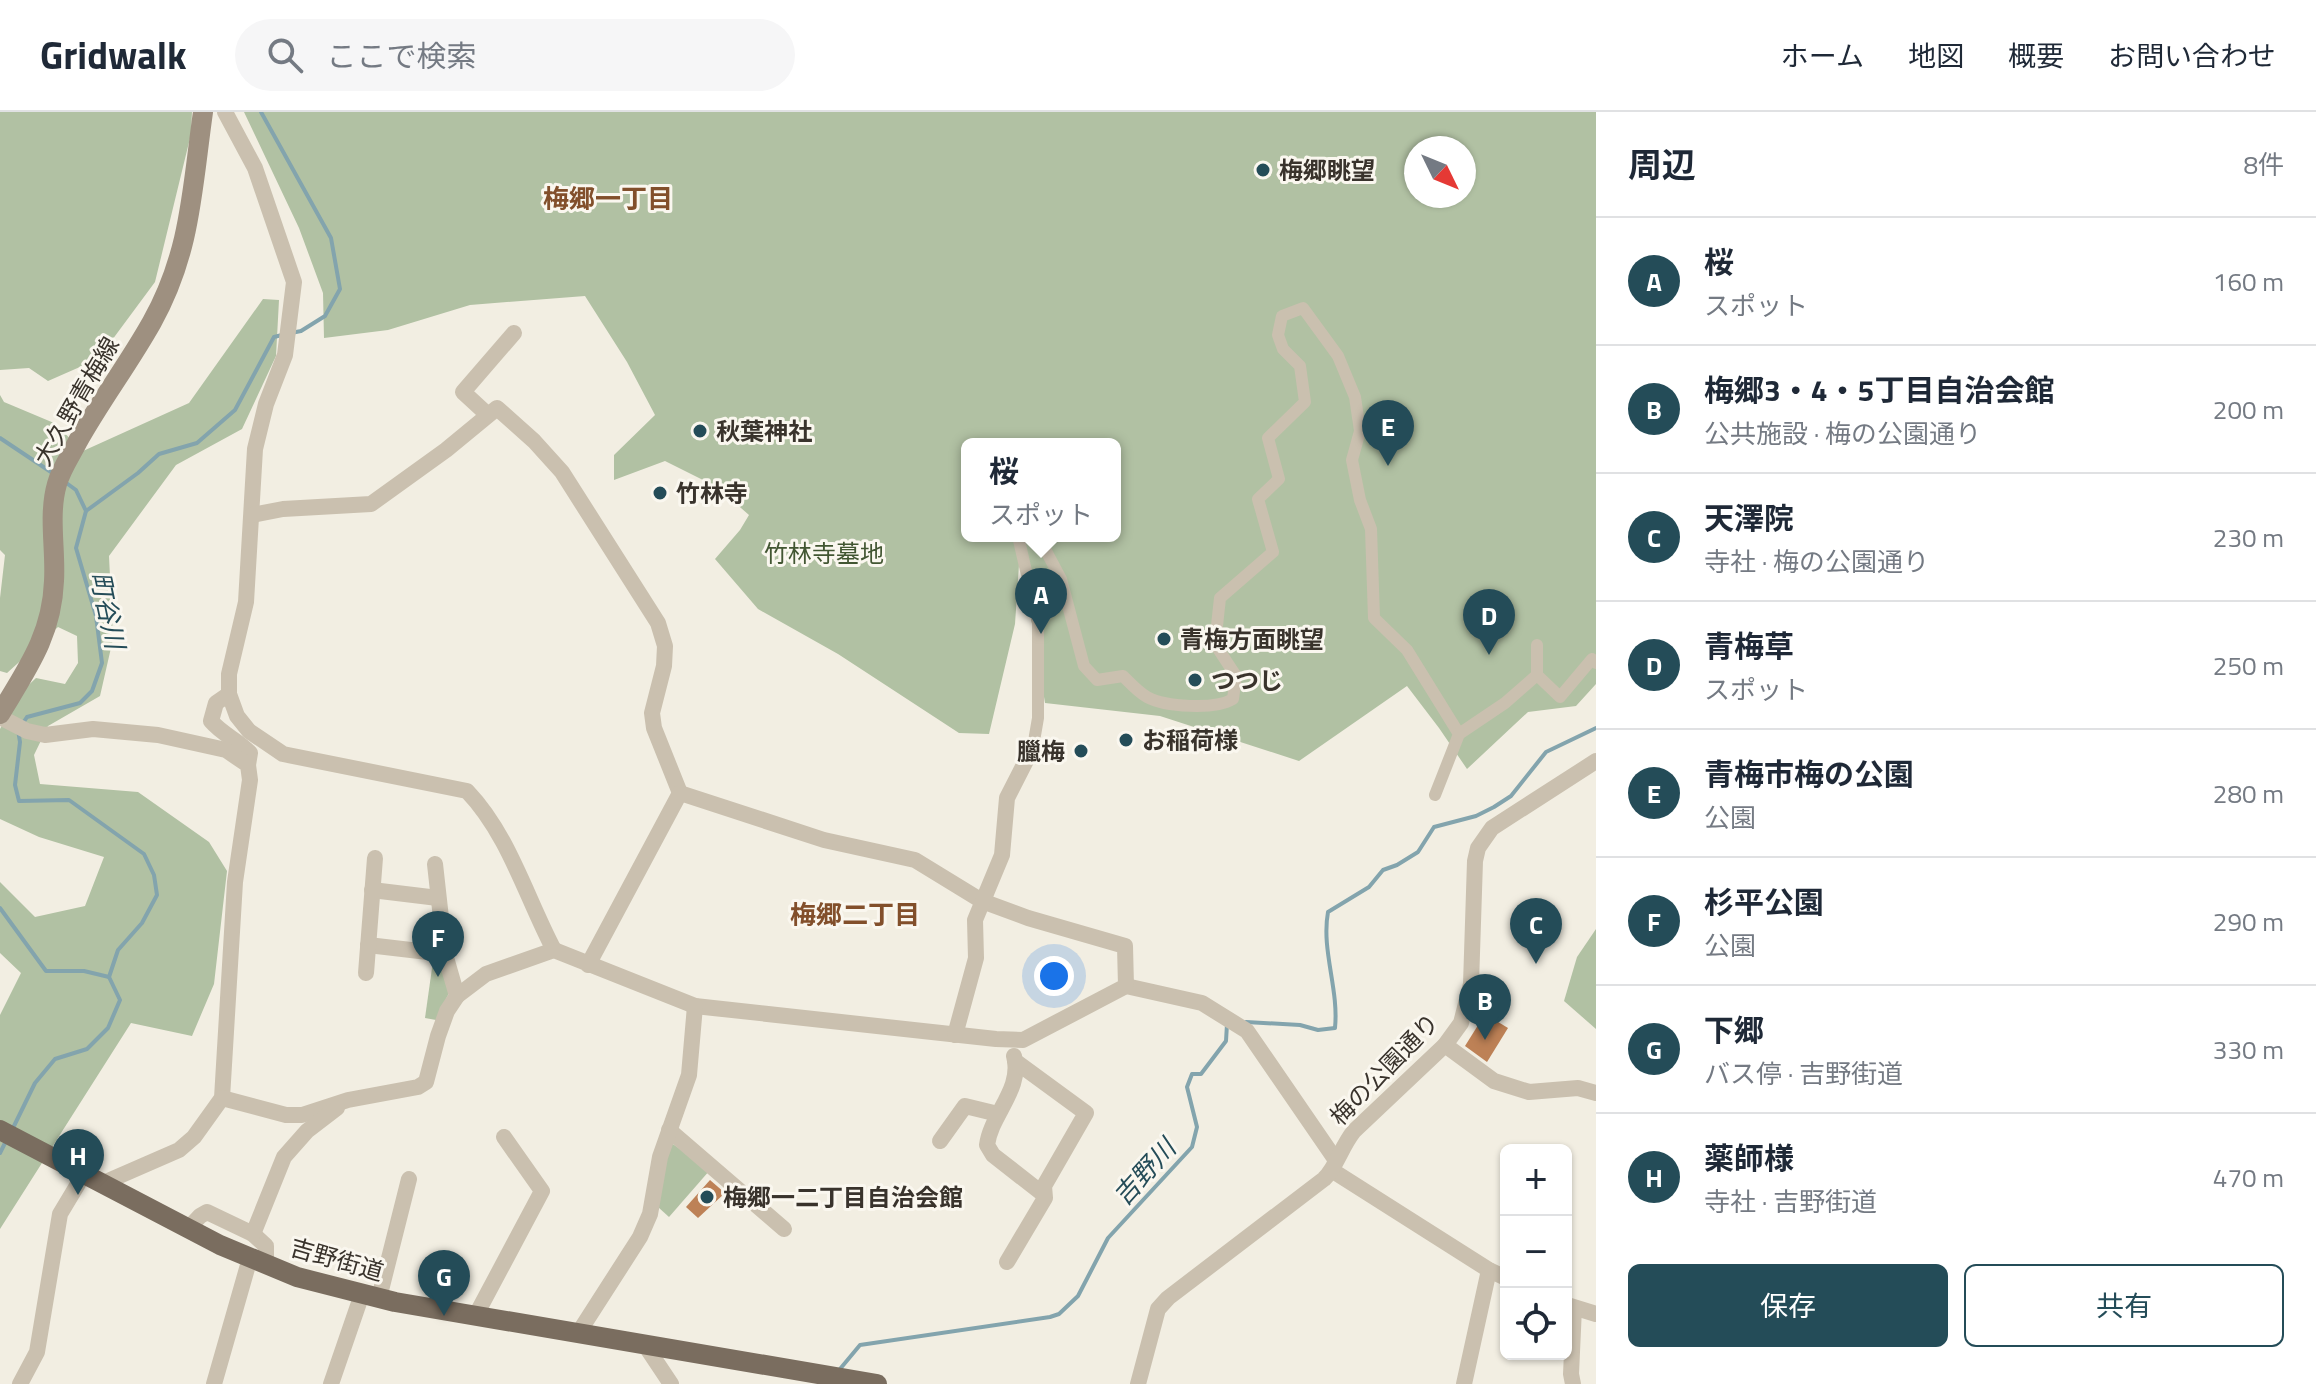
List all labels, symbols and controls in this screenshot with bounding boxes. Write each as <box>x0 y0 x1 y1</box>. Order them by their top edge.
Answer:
search box <box>235 19 795 91</box>
text: Gridwalk <box>40 26 187 84</box>
icon: search <box>263 33 307 77</box>
text: ここで検索 <box>327 33 477 79</box>
text: ホーム <box>1781 34 1864 77</box>
text: 地図 <box>1908 34 1964 77</box>
text: 概要 <box>2008 34 2064 77</box>
text: お問い合わせ <box>2108 34 2276 77</box>
north arrow <box>1404 136 1476 208</box>
text: 周辺 <box>1628 138 1696 190</box>
text: 8件 <box>2243 145 2284 184</box>
place label: 梅郷眺望 <box>1279 152 1375 188</box>
marker: 梅郷眺望 <box>1254 161 1272 179</box>
district label: 梅郷一丁目 <box>543 179 673 218</box>
text: 桜 <box>1704 239 1734 285</box>
text: A <box>1646 262 1662 301</box>
text: 160 m <box>2213 262 2284 301</box>
text: スポット <box>1704 286 1808 325</box>
street label: 大久野青梅線 <box>24 330 128 472</box>
text: 梅郷3・4・5丁目自治会館 <box>1704 367 2054 413</box>
text: B <box>1646 390 1662 429</box>
text: 200 m <box>2213 390 2284 429</box>
pin: E <box>1362 400 1414 466</box>
place label: 秋葉神社 <box>716 413 812 449</box>
text: 公共施設 · 梅の公園通り <box>1704 414 1981 453</box>
marker: 秋葉神社 <box>691 422 709 440</box>
popup <box>961 438 1121 542</box>
text: 桜 <box>989 448 1019 494</box>
place label: 竹林寺 <box>676 475 748 511</box>
marker: 竹林寺 <box>651 484 669 502</box>
text: スポット <box>989 495 1093 534</box>
text: 天澤院 <box>1704 495 1794 541</box>
text: C <box>1647 518 1661 557</box>
text: 230 m <box>2213 518 2284 557</box>
park label: 竹林寺墓地 <box>764 535 884 571</box>
text: 寺社 · 梅の公園通り <box>1704 542 1929 581</box>
water label: 町谷川 <box>81 568 136 655</box>
pin: A <box>1015 568 1067 634</box>
pin: D <box>1463 589 1515 655</box>
place label: 青梅方面眺望 <box>1180 621 1324 657</box>
text: 青梅草 <box>1704 623 1794 669</box>
marker: 青梅方面眺望 <box>1155 630 1173 648</box>
text: D <box>1646 646 1662 685</box>
text: 250 m <box>2213 646 2284 685</box>
place label: つつじ <box>1211 662 1283 698</box>
text: スポット <box>1704 670 1808 709</box>
marker: つつじ <box>1186 671 1204 689</box>
place label: お稲荷様 <box>1142 722 1238 758</box>
marker: お稲荷様 <box>1117 731 1135 749</box>
place label: 臘梅 <box>1017 733 1065 769</box>
marker: 臘梅 <box>1072 742 1090 760</box>
text: 青梅市梅の公園 <box>1704 751 1914 797</box>
text: E <box>1647 774 1661 813</box>
text: 280 m <box>2213 774 2284 813</box>
text: 公園 <box>1704 798 1756 837</box>
text: 杉平公園 <box>1704 879 1824 925</box>
district label: 梅郷二丁目 <box>790 895 920 934</box>
pin: C <box>1510 898 1562 964</box>
text: F <box>1647 902 1661 941</box>
text: 290 m <box>2213 902 2284 941</box>
pin: F <box>412 911 464 977</box>
text: 公園 <box>1704 926 1756 965</box>
your location <box>1034 956 1074 996</box>
pin: B <box>1459 974 1511 1040</box>
street label: 梅の公園通り <box>1321 1005 1447 1133</box>
text: 下郷 <box>1704 1007 1764 1053</box>
text: G <box>1646 1030 1662 1069</box>
text: 330 m <box>2213 1030 2284 1069</box>
text: バス停 · 吉野街道 <box>1704 1054 1903 1093</box>
water label: 吉野川 <box>1103 1128 1187 1214</box>
pin: H <box>52 1129 104 1195</box>
text: 薬師様 <box>1704 1135 1794 1181</box>
map controls <box>1500 1144 1572 1360</box>
button: + <box>1500 1144 1572 1216</box>
text: H <box>1645 1158 1663 1197</box>
text: 470 m <box>2213 1158 2284 1197</box>
place label: 梅郷一二丁目自治会館 <box>723 1179 963 1215</box>
text: 寺社 · 吉野街道 <box>1704 1182 1877 1221</box>
marker: 梅郷一二丁目自治会館 <box>698 1188 716 1206</box>
button: − <box>1500 1216 1572 1288</box>
street label: 吉野街道 <box>286 1228 388 1290</box>
pin: G <box>418 1250 470 1316</box>
button: 保存 <box>1628 1264 1948 1347</box>
button: 共有 <box>1964 1264 2284 1347</box>
button: locate <box>1500 1288 1572 1360</box>

